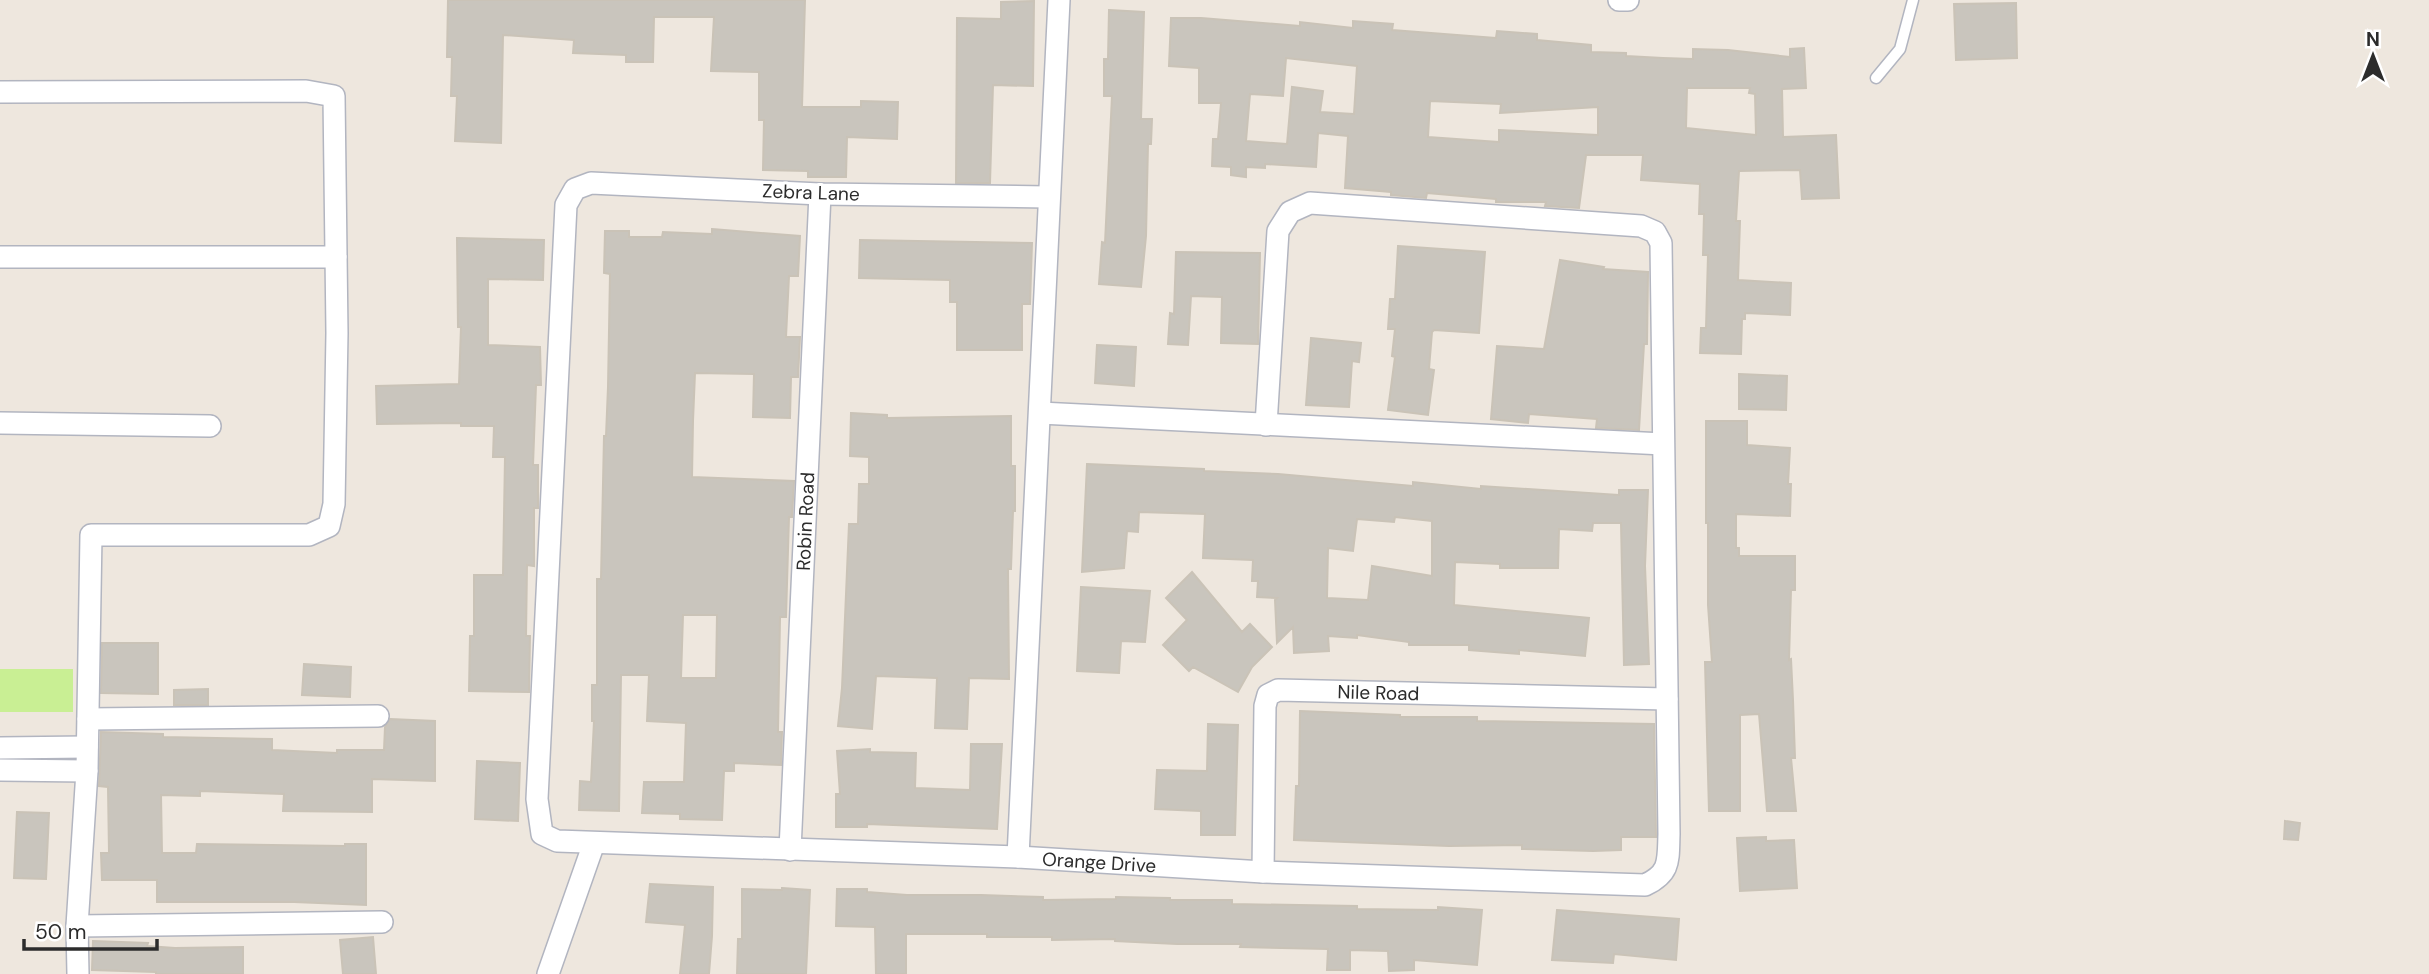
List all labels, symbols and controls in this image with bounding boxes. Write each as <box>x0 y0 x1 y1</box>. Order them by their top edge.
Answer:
north arrow <box>2338 21 2408 91</box>
text: N <box>2366 27 2380 52</box>
street label: Zebra Lane <box>762 178 860 207</box>
street label: Robin Road <box>791 471 820 571</box>
street label: Nile Road <box>1337 679 1420 706</box>
street label: Orange Drive <box>1041 847 1157 878</box>
scale bar <box>24 908 158 952</box>
text: 50 m <box>35 918 86 946</box>

